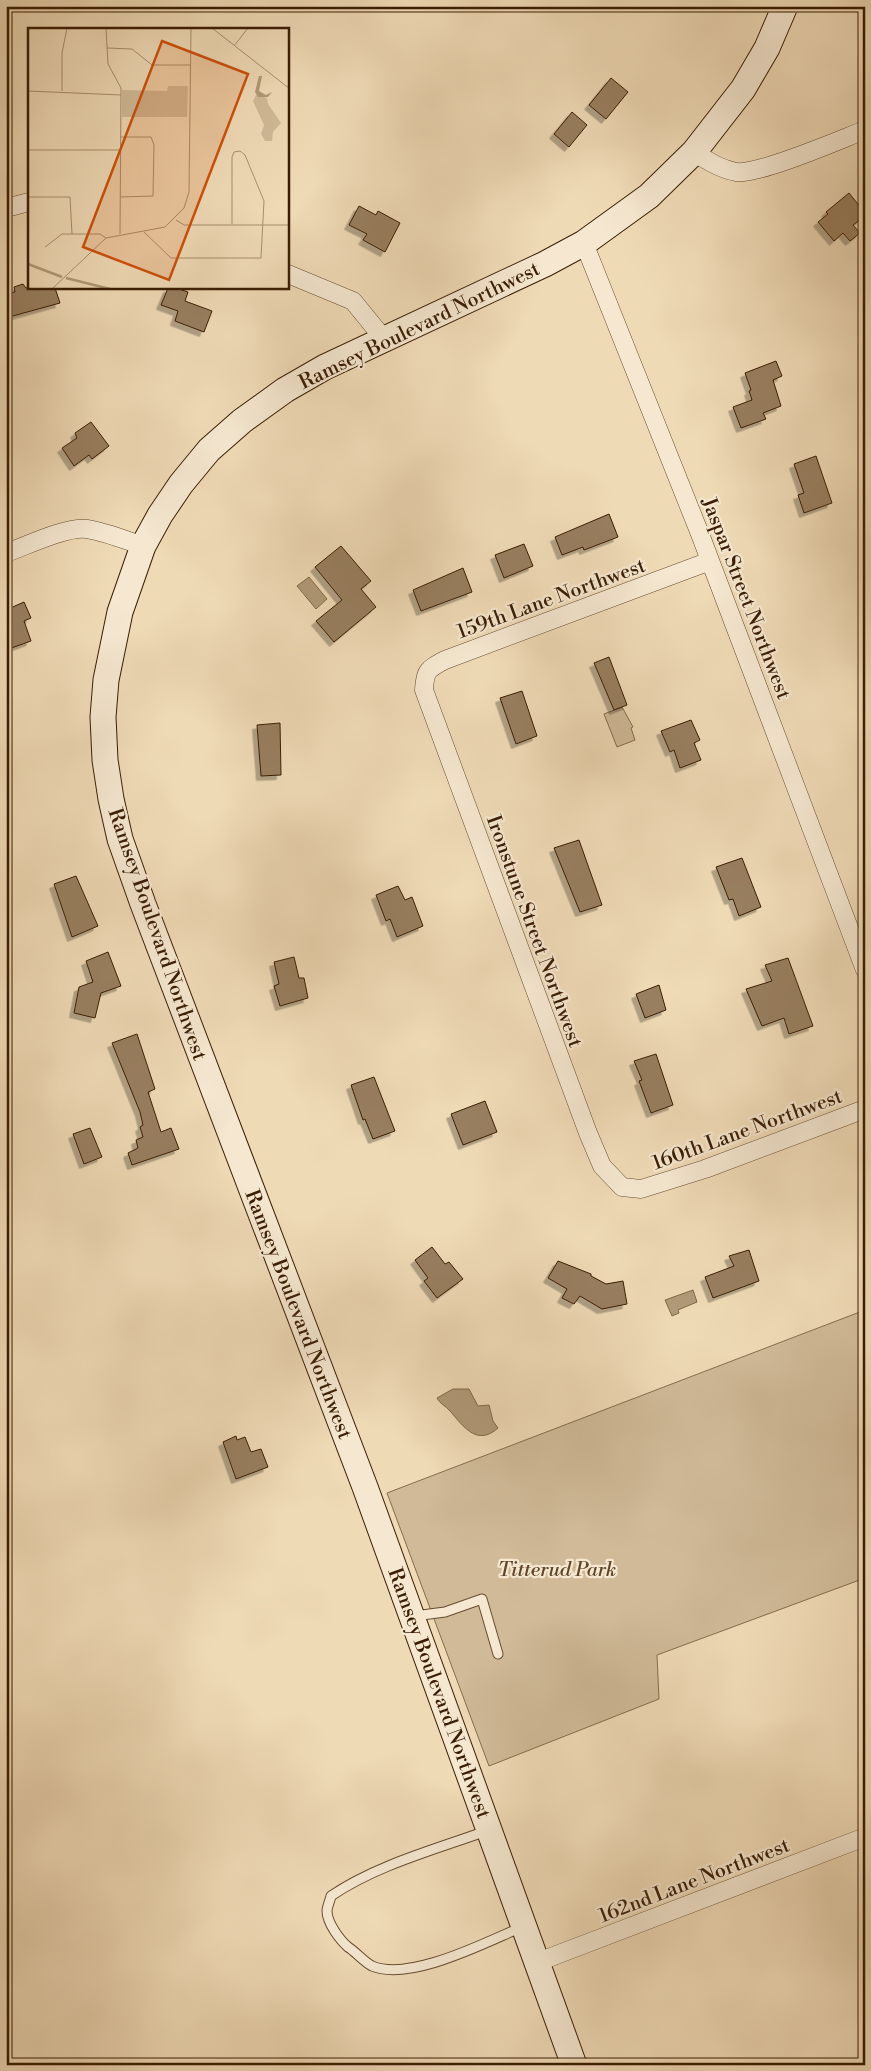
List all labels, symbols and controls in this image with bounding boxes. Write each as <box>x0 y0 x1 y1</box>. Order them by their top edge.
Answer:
inset map <box>28 28 289 289</box>
street label: Ramsey Boulevard Northwest <box>295 257 544 396</box>
street label: Jaspar Street Northwest <box>695 493 796 703</box>
street label: 159th Lane Northwest <box>454 554 649 645</box>
street label: Ramsey Boulevard Northwest <box>102 805 212 1064</box>
street label: Ironstune Street Northwest <box>480 812 587 1051</box>
street label: 160th Lane Northwest <box>649 1084 846 1176</box>
street label: Ramsey Boulevard Northwest <box>238 1186 357 1443</box>
park label: Titterud Park <box>498 1558 616 1583</box>
street label: Ramsey Boulevard Northwest <box>382 1565 496 1822</box>
street label: 162nd Lane Northwest <box>596 1833 793 1929</box>

